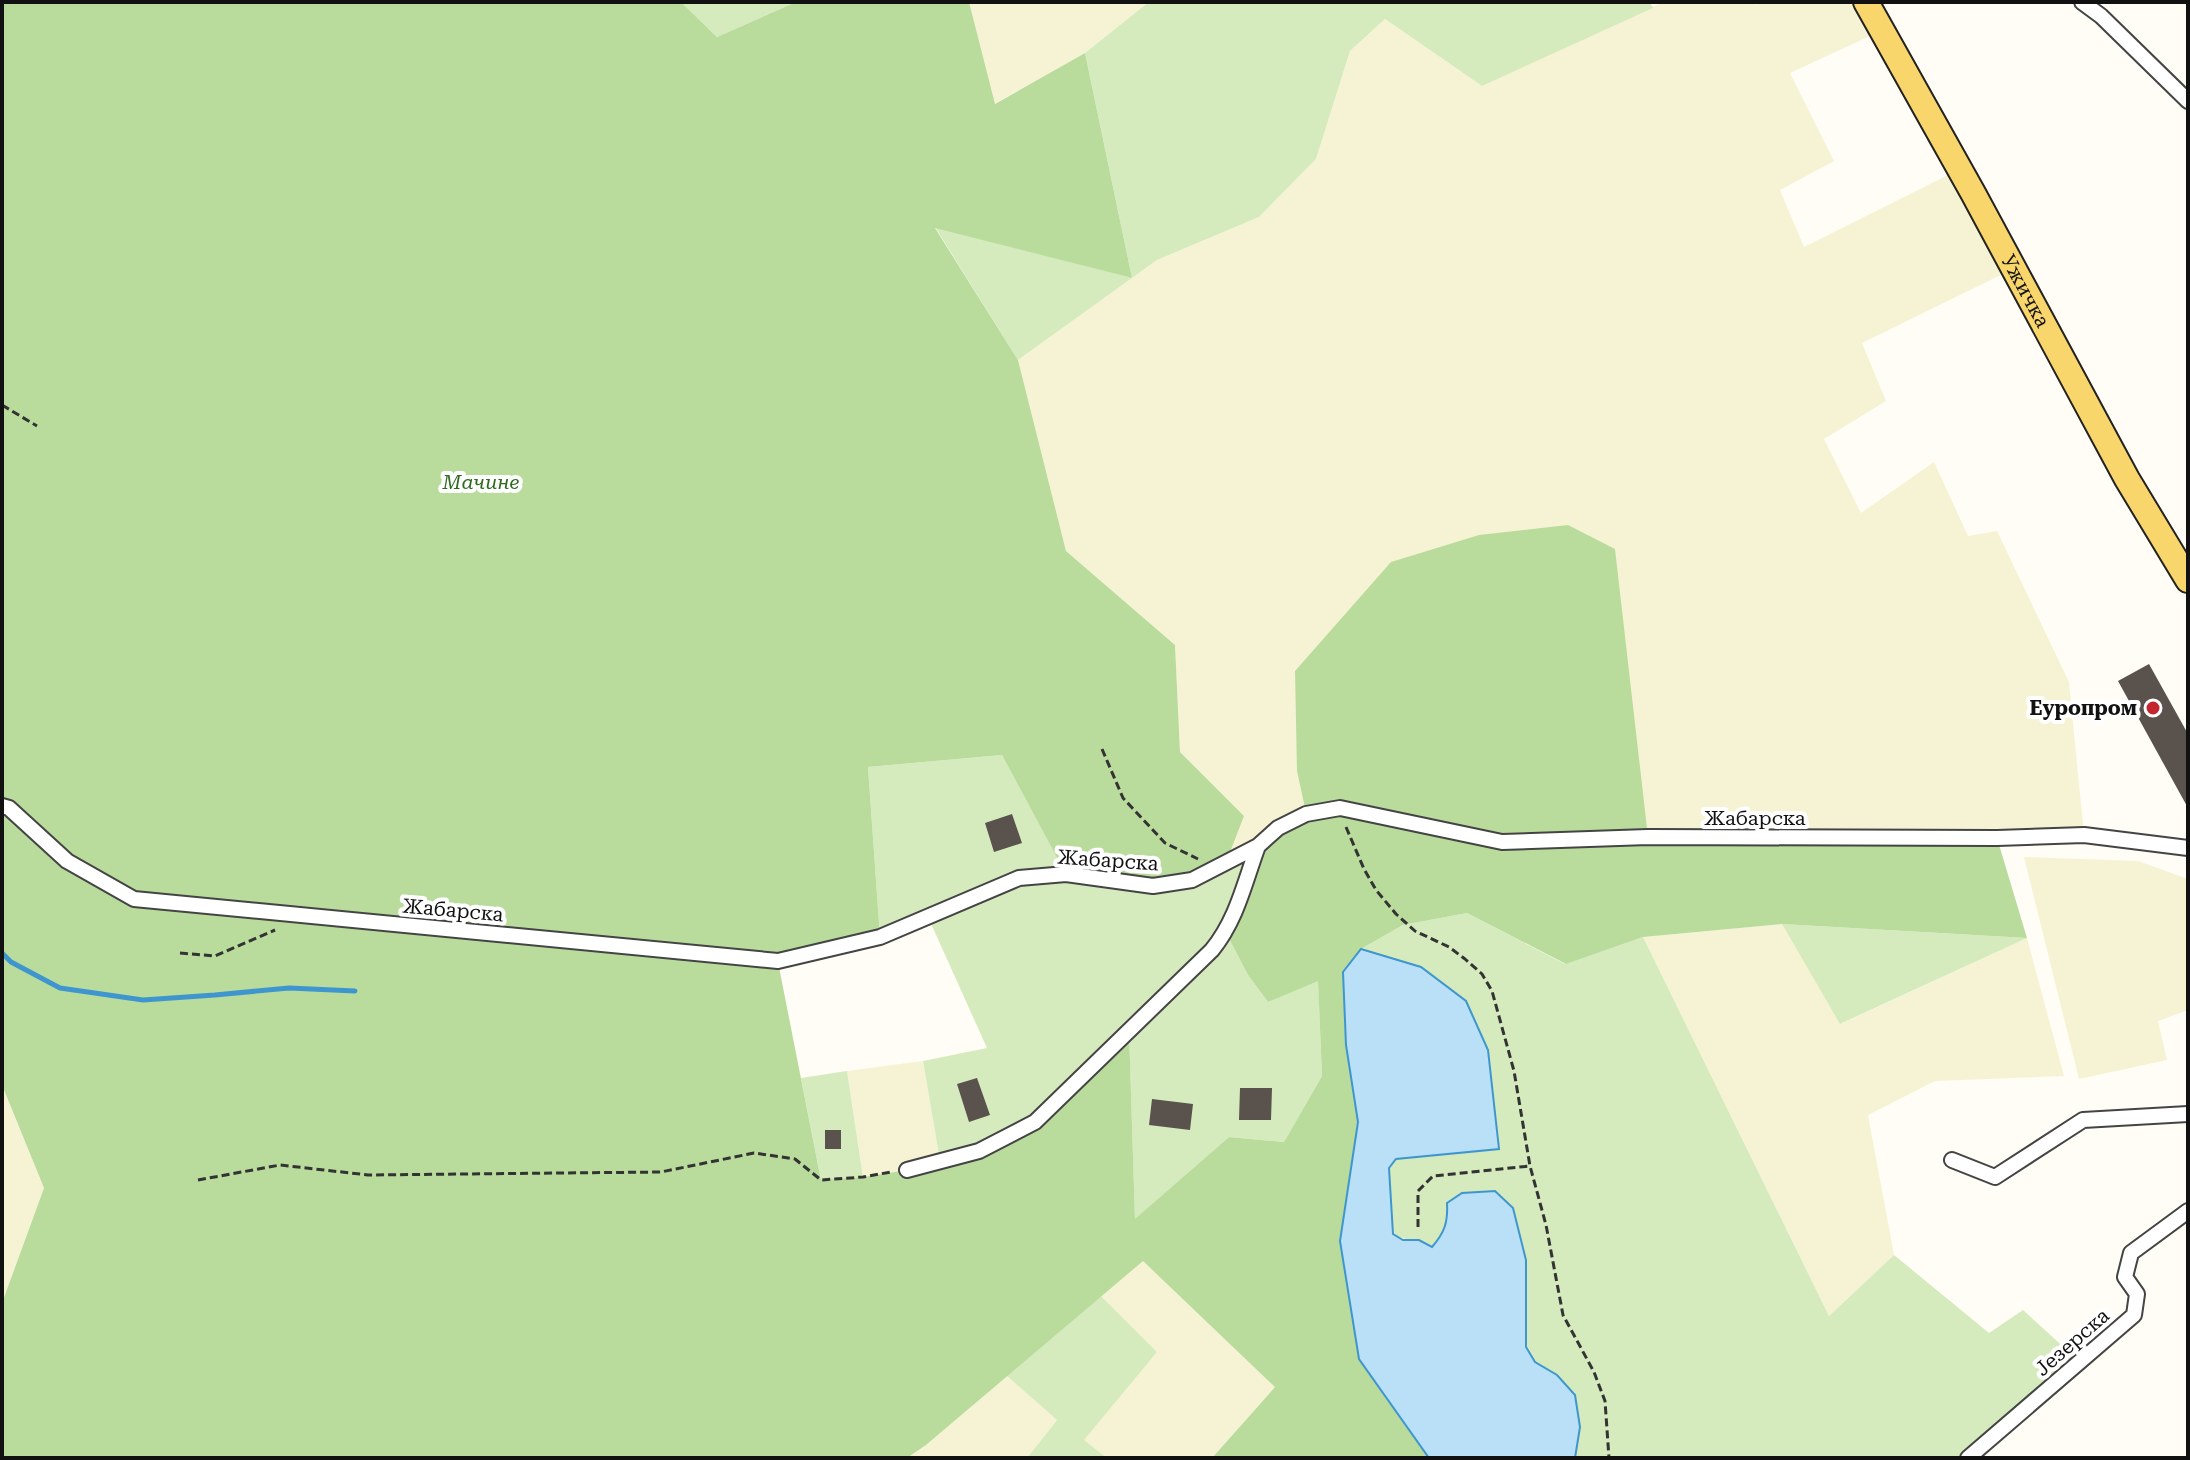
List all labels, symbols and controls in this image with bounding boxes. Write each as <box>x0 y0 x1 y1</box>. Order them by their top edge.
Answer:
street label: Ужичка <box>1996 250 2055 331</box>
park label: Мачине <box>442 470 519 494</box>
place label: Еуропром <box>2030 696 2137 720</box>
marker: Еуропром <box>2144 699 2162 717</box>
street label: Жабарска <box>1704 806 1806 830</box>
street label: Жабарска <box>1057 844 1160 876</box>
street label: Жабарска <box>401 894 505 926</box>
street label: Језерска <box>2030 1303 2114 1381</box>

